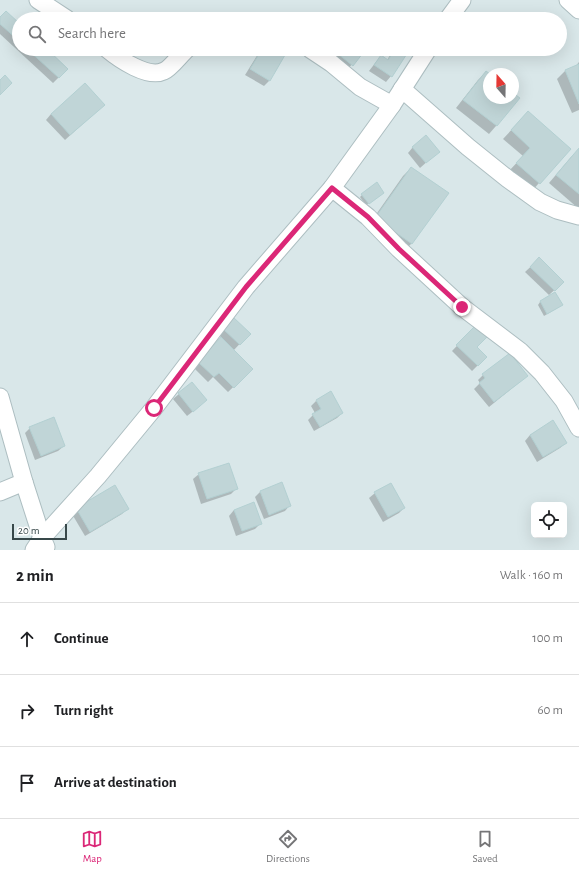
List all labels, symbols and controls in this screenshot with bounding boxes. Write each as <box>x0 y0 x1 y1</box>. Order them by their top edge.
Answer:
search box <box>12 12 567 56</box>
icon: search <box>26 23 48 45</box>
text: Search here <box>58 26 126 41</box>
north arrow <box>483 68 519 104</box>
route end <box>453 298 471 316</box>
route start <box>145 399 163 417</box>
map controls <box>531 502 567 538</box>
button: locate <box>531 502 567 538</box>
scale bar <box>12 522 67 541</box>
text: 20 m <box>18 525 39 536</box>
text: 2 min <box>16 567 54 584</box>
text: Walk · 160 m <box>500 569 563 582</box>
icon: ahead <box>16 628 38 650</box>
text: Continue <box>54 631 109 646</box>
text: 100 m <box>532 632 563 645</box>
icon: right <box>16 700 38 722</box>
text: Turn right <box>54 703 113 718</box>
text: 60 m <box>537 704 563 717</box>
icon: arrive <box>16 772 38 794</box>
text: Arrive at destination <box>54 775 177 790</box>
tab: Map <box>81 828 103 865</box>
tab: Directions <box>266 828 310 865</box>
tab: Saved <box>472 828 498 865</box>

